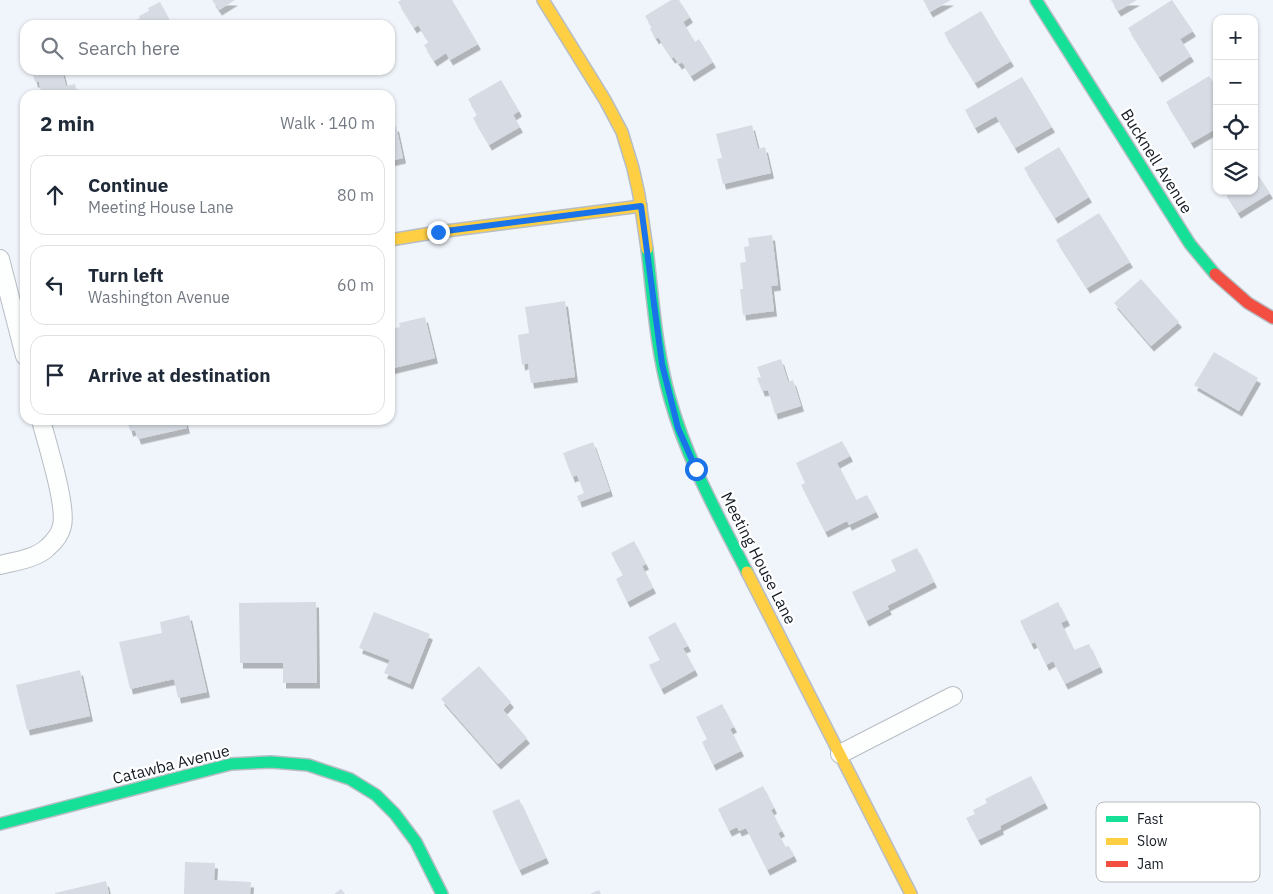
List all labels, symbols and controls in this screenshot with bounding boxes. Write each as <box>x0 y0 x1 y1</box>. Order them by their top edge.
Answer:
map controls <box>1213 15 1258 195</box>
button: + <box>1213 15 1258 60</box>
search box <box>20 20 395 75</box>
icon: search <box>38 34 66 62</box>
text: Search here <box>78 36 180 60</box>
button: − <box>1213 60 1258 105</box>
street label: Bucknell Avenue <box>1117 105 1197 217</box>
button: locate <box>1213 105 1258 150</box>
text: 2 min <box>40 109 95 137</box>
text: Walk · 140 m <box>280 113 375 133</box>
button: layers <box>1213 150 1258 195</box>
text: Continue <box>88 173 168 197</box>
icon: ahead <box>41 181 69 209</box>
text: 80 m <box>337 185 374 205</box>
text: Meeting House Lane <box>88 197 234 217</box>
route end <box>427 221 450 244</box>
text: Turn left <box>88 263 164 287</box>
icon: left <box>41 271 69 299</box>
text: 60 m <box>337 275 374 295</box>
text: Washington Avenue <box>88 287 230 307</box>
icon: arrive <box>41 361 69 389</box>
text: Arrive at destination <box>88 363 271 387</box>
route start <box>685 458 708 481</box>
street label: Meeting House Lane <box>717 489 801 628</box>
street label: Catawba Avenue <box>110 740 232 788</box>
legend <box>1096 802 1260 882</box>
text: Fast <box>1137 810 1163 828</box>
text: Slow <box>1137 832 1168 850</box>
text: Jam <box>1137 855 1164 873</box>

